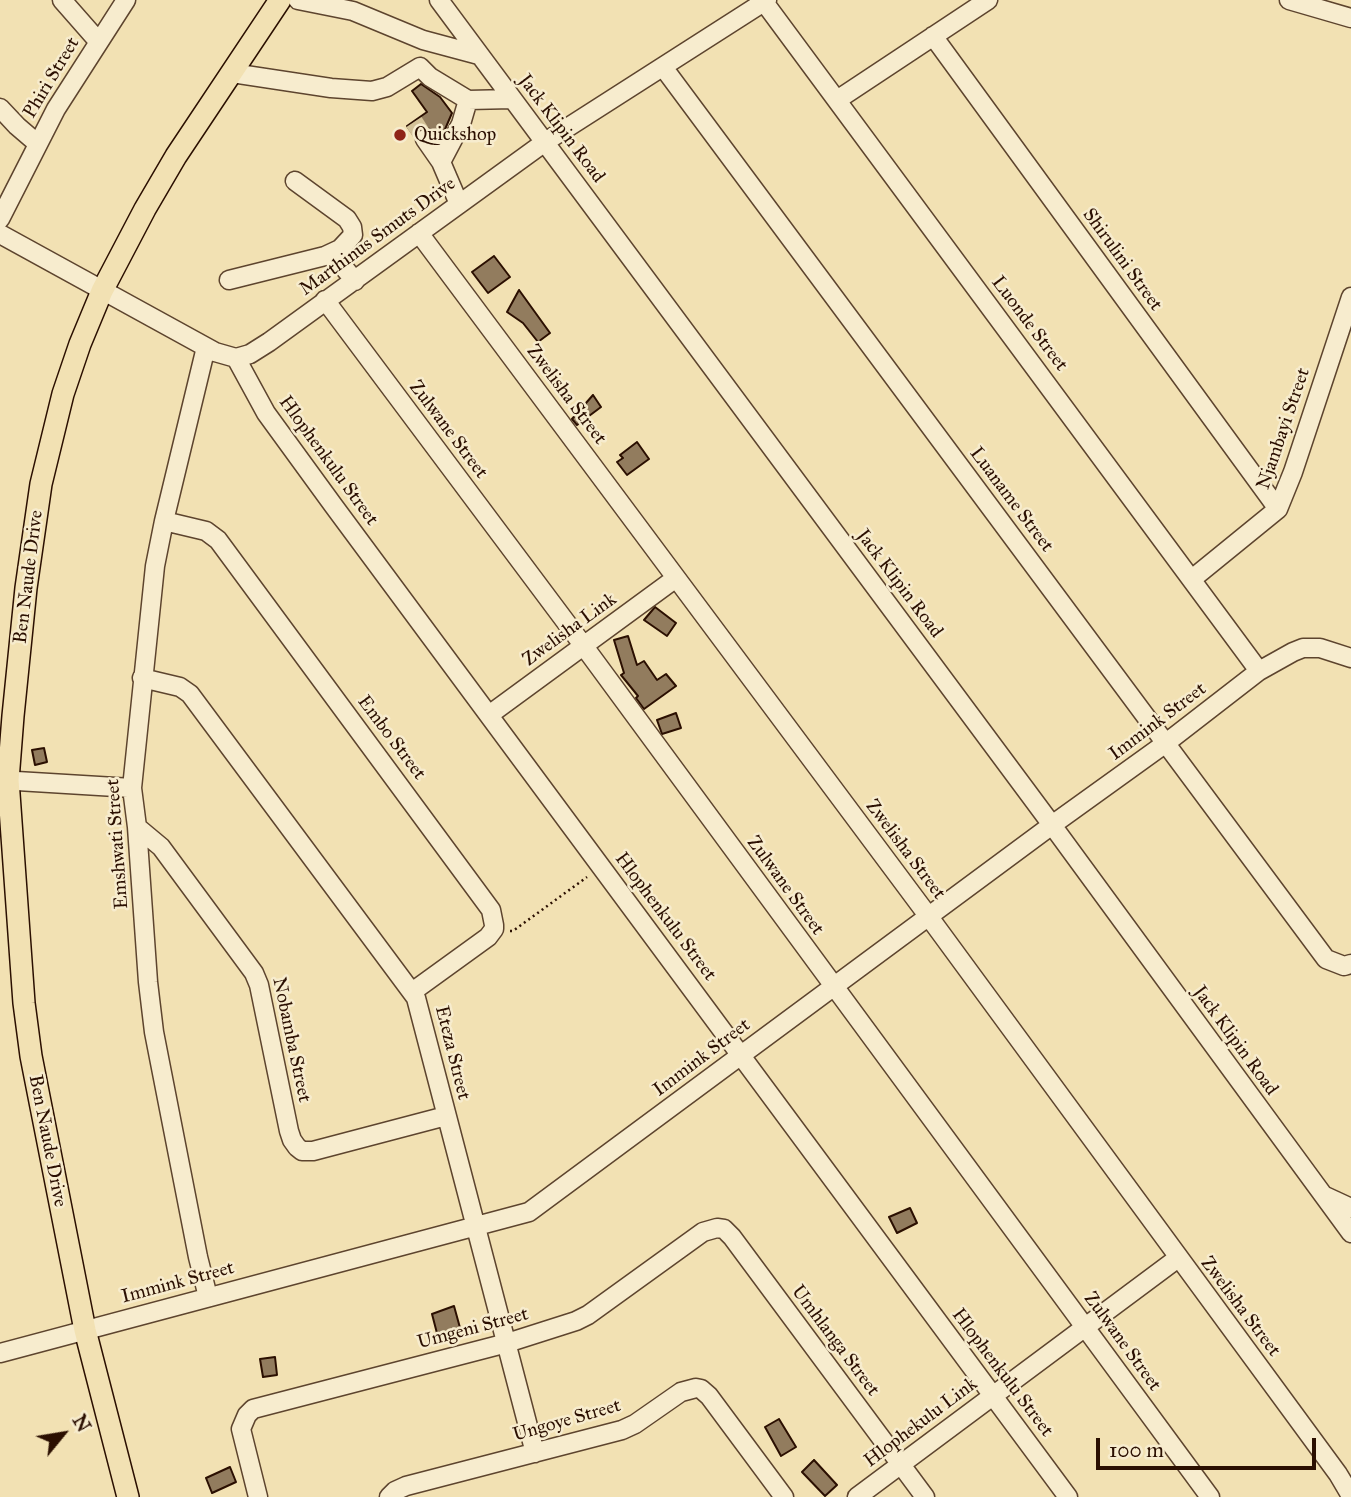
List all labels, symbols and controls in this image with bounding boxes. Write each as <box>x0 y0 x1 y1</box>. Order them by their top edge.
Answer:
street label: Phiri Street <box>19 33 85 123</box>
street label: Jack Klipin Road <box>513 70 609 188</box>
place label: Quickshop <box>414 124 496 146</box>
marker: Quickshop <box>392 127 408 143</box>
street label: Marthinus Smuts Drive <box>296 173 460 301</box>
street label: Shirulini Street <box>1077 204 1167 316</box>
street label: Luonde Street <box>986 272 1072 376</box>
street label: Zwelisha Street <box>521 341 611 449</box>
street label: Njambayi Street <box>1253 365 1315 493</box>
street label: Zulwane Street <box>404 376 492 484</box>
street label: Hlophenkulu Street <box>273 392 383 530</box>
street label: Luaname Street <box>964 443 1058 557</box>
street label: Ben Naude Drive <box>10 509 48 645</box>
street label: Jack Klipin Road <box>851 525 947 643</box>
street label: Zwelisha Link <box>519 588 621 672</box>
street label: Immink Street <box>1105 678 1211 766</box>
street label: Embo Street <box>352 691 430 785</box>
street label: Emshwati Street <box>102 778 134 910</box>
street label: Zwelisha Street <box>860 796 950 904</box>
street label: Zulwane Street <box>741 832 829 940</box>
street label: Hlophenkulu Street <box>609 848 721 986</box>
street label: Nobamba Street <box>267 975 315 1105</box>
street label: Jack Klipin Road <box>1188 982 1282 1100</box>
street label: Eteza Street <box>429 1003 475 1103</box>
street label: Immink Street <box>649 1014 755 1102</box>
street label: Ben Naude Drive <box>23 1073 71 1209</box>
street label: Zwelisha Street <box>1195 1253 1285 1361</box>
street label: Immink Street <box>119 1257 237 1309</box>
street label: Umhlanga Street <box>786 1281 884 1401</box>
street label: Zulwane Street <box>1078 1288 1166 1396</box>
street label: Umgeni Street <box>415 1303 531 1355</box>
street label: Hlophenkulu Street <box>946 1304 1058 1442</box>
street label: Hlophekulu Link <box>860 1373 982 1473</box>
street label: Ungoye Street <box>510 1395 624 1447</box>
north arrow <box>28 1399 98 1469</box>
text: N <box>68 1411 96 1436</box>
scale bar <box>1099 1424 1320 1468</box>
text: 100 m <box>1109 1437 1164 1463</box>

